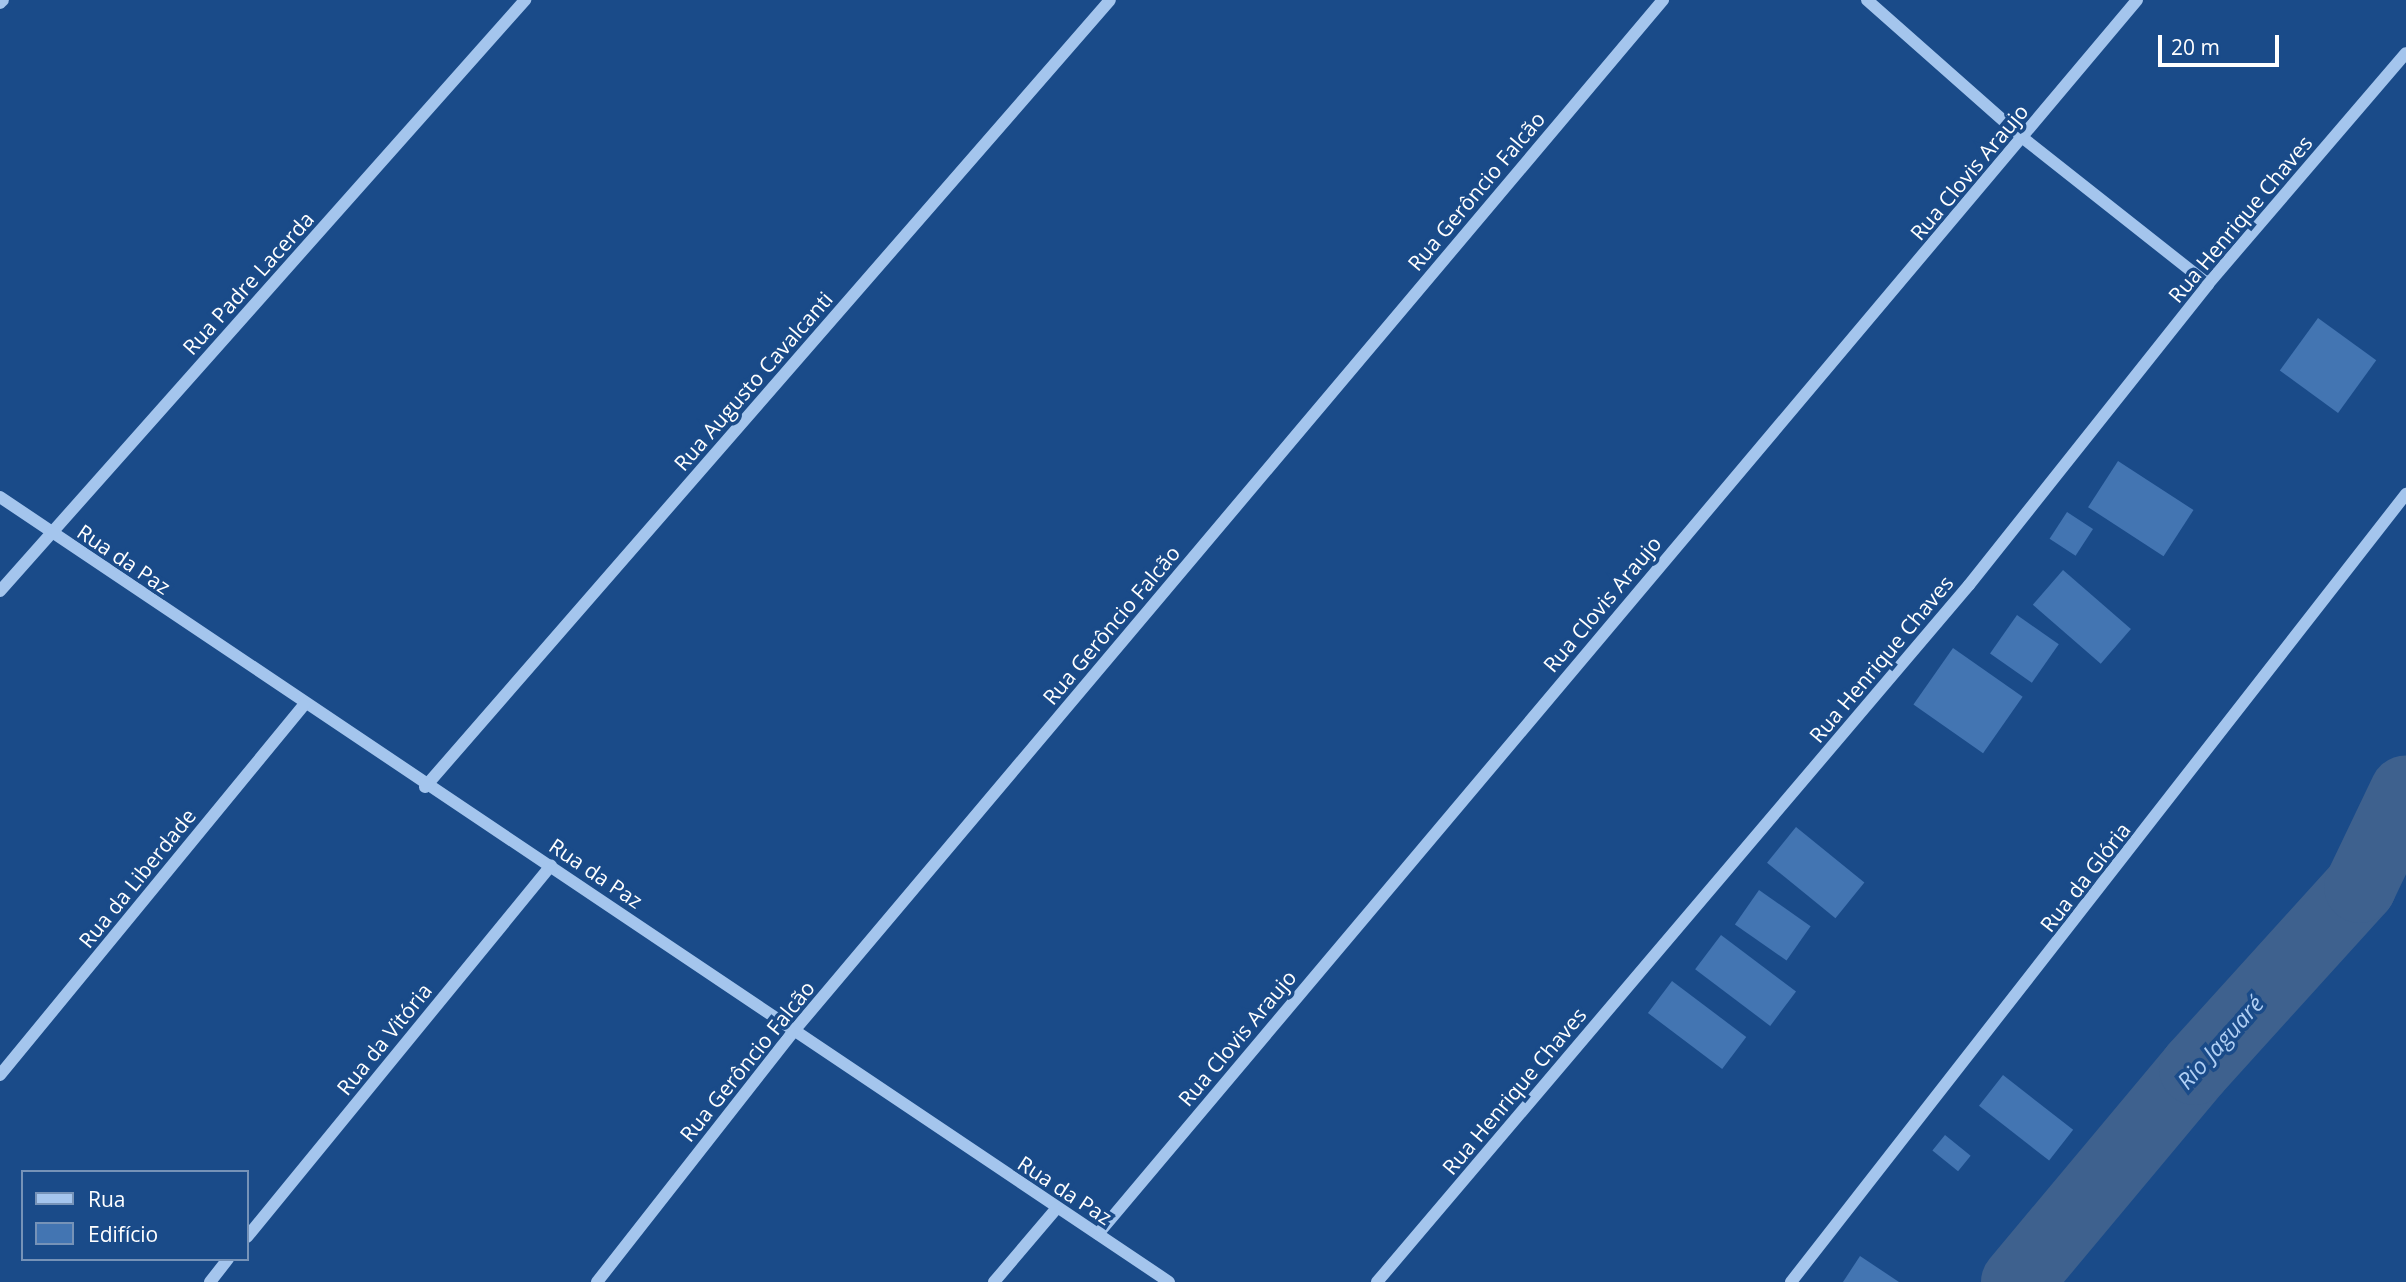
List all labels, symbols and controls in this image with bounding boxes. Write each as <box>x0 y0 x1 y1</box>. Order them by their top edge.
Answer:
scale bar <box>2161 21 2282 65</box>
text: 20 m <box>2171 33 2220 61</box>
street label: Rua Clovis Araujo <box>1905 99 2033 245</box>
street label: Rua Gerôncio Falcão <box>1402 106 1550 276</box>
street label: Rua Henrique Chaves <box>2163 130 2317 308</box>
street label: Rua Padre Lacerda <box>177 206 319 360</box>
street label: Rua Augusto Cavalcanti <box>668 286 838 476</box>
street label: Rua da Paz <box>73 519 175 599</box>
street label: Rua Clovis Araujo <box>1538 531 1666 677</box>
street label: Rua Gerôncio Falcão <box>1037 540 1185 710</box>
street label: Rua Henrique Chaves <box>1804 570 1958 748</box>
street label: Rua da Liberdade <box>73 803 201 953</box>
street label: Rua da Glória <box>2035 817 2135 937</box>
street label: Rua da Paz <box>545 833 647 913</box>
street label: Rua Clovis Araujo <box>1173 965 1301 1111</box>
street label: Rua Gerôncio Falcão <box>674 975 820 1147</box>
street label: Rua da Vitória <box>331 978 437 1100</box>
water label: Rio Jaguaré <box>2171 990 2269 1094</box>
street label: Rua Henrique Chaves <box>1437 1002 1591 1180</box>
street label: Rua da Paz <box>1013 1150 1117 1230</box>
legend <box>21 1170 248 1261</box>
text: Rua <box>88 1185 126 1213</box>
text: Edifício <box>88 1220 158 1248</box>

